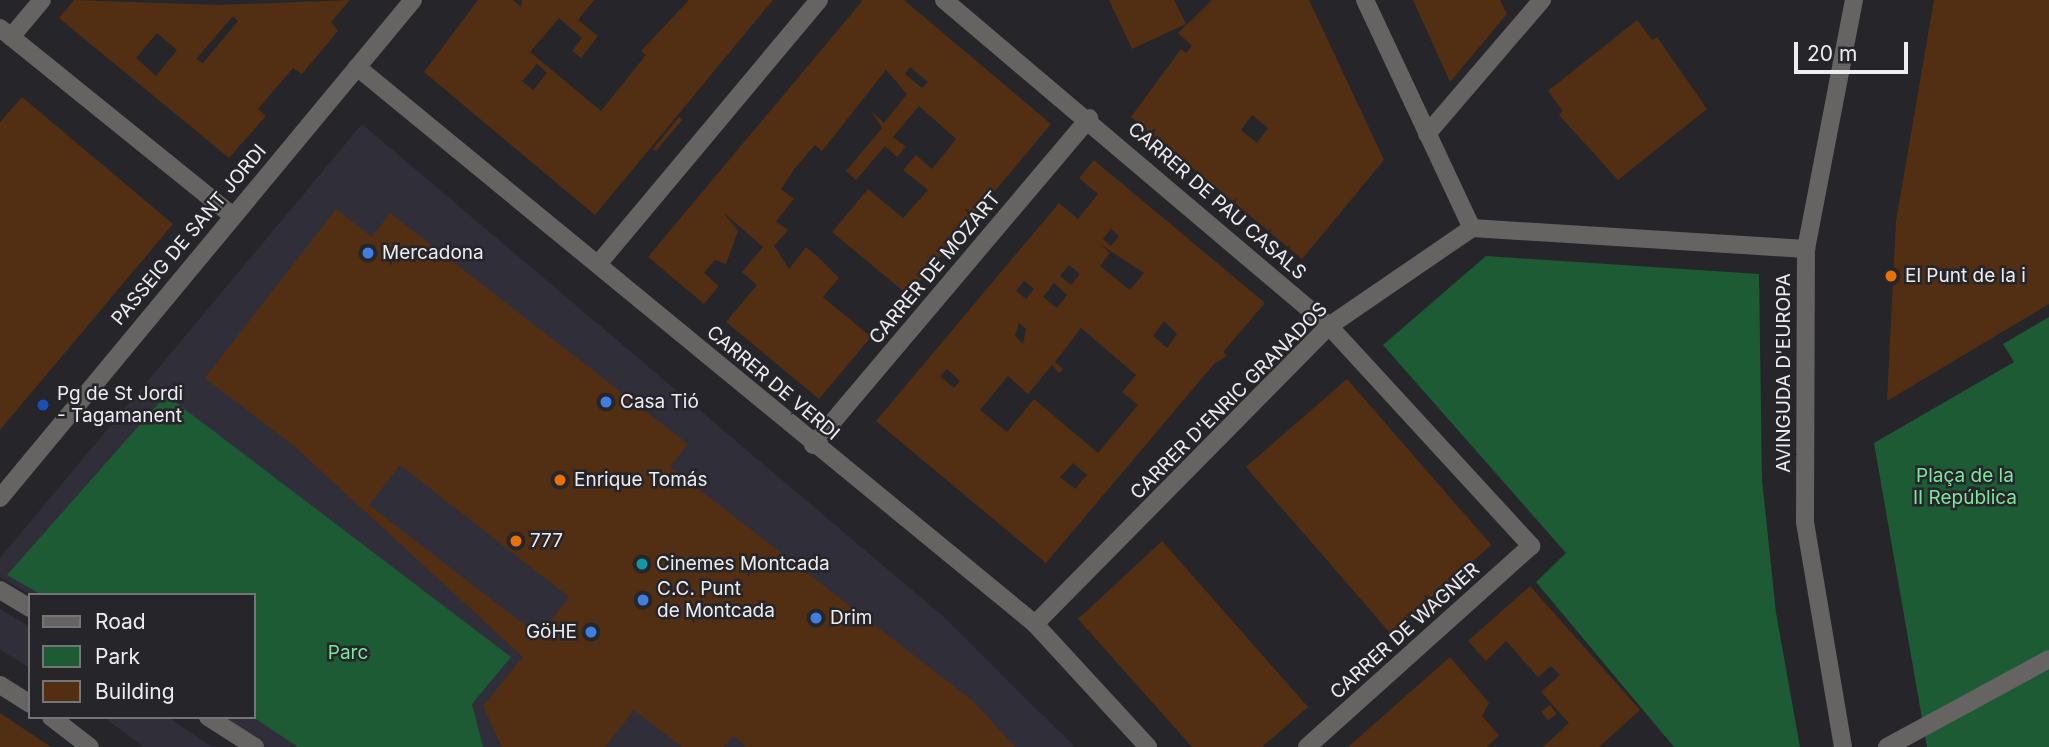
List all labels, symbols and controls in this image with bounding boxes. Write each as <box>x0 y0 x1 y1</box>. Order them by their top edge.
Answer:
scale bar <box>1797 28 1911 72</box>
text: 20 m <box>1807 41 1857 66</box>
street label: CARRER DE PAU CASALS <box>1123 117 1311 285</box>
street label: PASSEIG DE SANT JORDI <box>107 140 271 330</box>
street label: CARRER DE MOZART <box>865 187 1005 349</box>
place label: Mercadona <box>382 242 484 264</box>
marker: Mercadona <box>360 245 376 261</box>
place label: El Punt de la i <box>1905 265 2026 287</box>
marker: El Punt de la i <box>1883 268 1899 284</box>
street label: AVINGUDA D'EUROPA <box>1773 273 1795 473</box>
street label: CARRER D'ENRIC GRANADOS <box>1126 298 1332 504</box>
street label: CARRER DE VERDI <box>702 321 844 445</box>
place label: Pg de St Jordi - Tagamanent <box>57 383 183 427</box>
place label: Casa Tió <box>620 391 699 413</box>
marker: Casa Tió <box>598 394 614 410</box>
marker: Pg de St Jordi - Tagamanent <box>35 397 51 413</box>
park label: Plaça de la II República <box>1913 465 2017 509</box>
place label: Enrique Tomás <box>574 469 708 491</box>
marker: Enrique Tomás <box>552 472 568 488</box>
place label: 777 <box>530 530 563 552</box>
marker: 777 <box>508 533 524 549</box>
place label: Cinemes Montcada <box>656 553 830 575</box>
marker: Cinemes Montcada <box>634 556 650 572</box>
street label: CARRER DE WAGNER <box>1326 558 1484 704</box>
place label: C.C. Punt de Montcada <box>657 578 775 622</box>
marker: C.C. Punt de Montcada <box>635 592 651 608</box>
legend <box>28 593 256 719</box>
place label: Drim <box>830 607 872 629</box>
text: Road <box>95 609 146 634</box>
marker: Drim <box>808 610 824 626</box>
place label: GöHE <box>526 621 577 643</box>
marker: GöHE <box>583 624 599 640</box>
park label: Parc <box>328 642 368 664</box>
text: Park <box>95 644 140 669</box>
text: Building <box>95 679 175 704</box>

